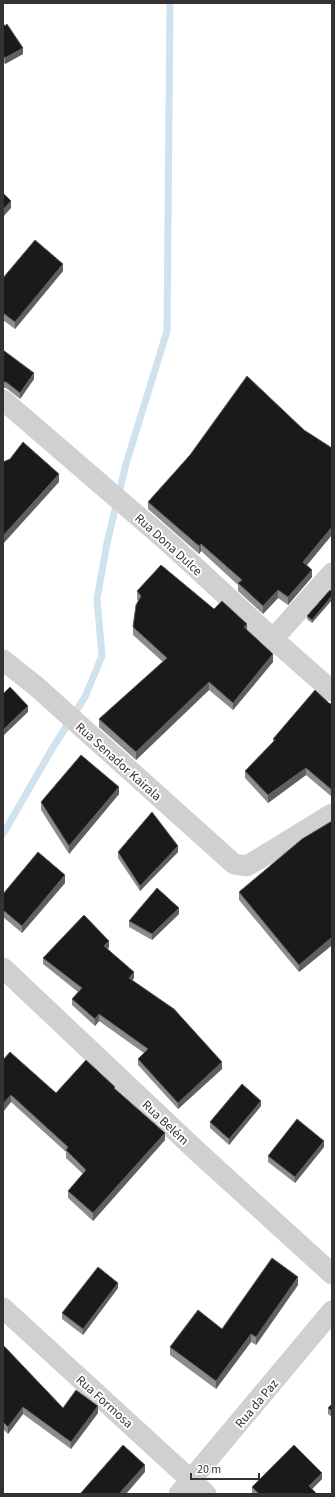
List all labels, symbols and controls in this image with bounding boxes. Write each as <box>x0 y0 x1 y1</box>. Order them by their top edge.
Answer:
street label: Rua Dona Dulce <box>131 509 206 580</box>
street label: Rua Senador Kairala <box>71 718 165 805</box>
street label: Rua Belém <box>138 1096 193 1149</box>
street label: Rua Formosa <box>72 1371 137 1432</box>
street label: Rua da Paz <box>231 1375 283 1432</box>
scale bar <box>191 1455 259 1481</box>
text: 20 m <box>197 1461 221 1478</box>

